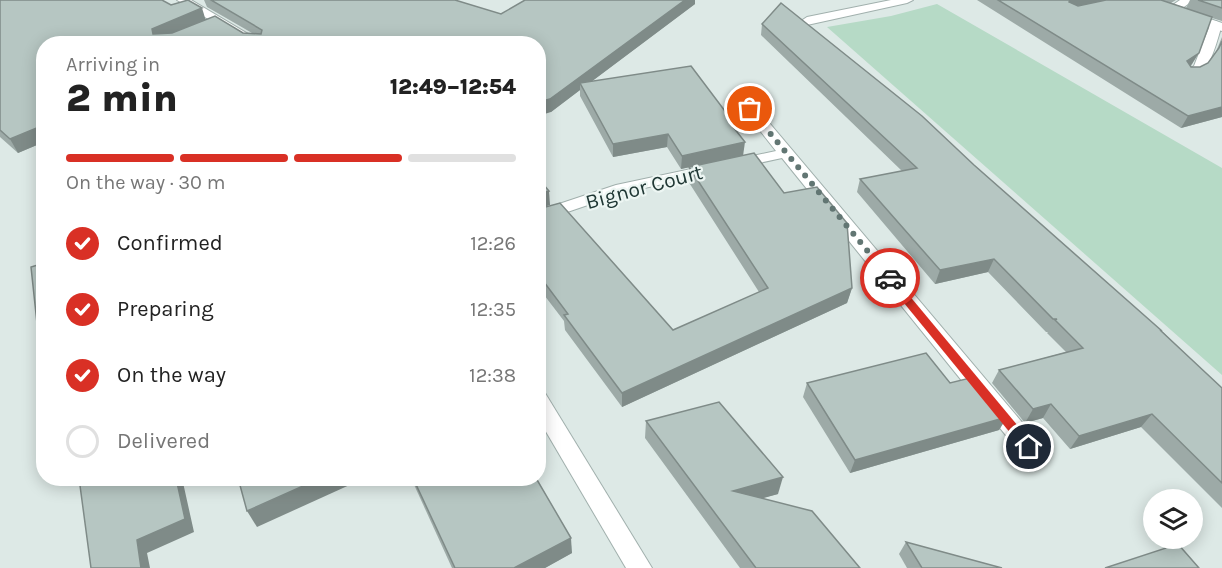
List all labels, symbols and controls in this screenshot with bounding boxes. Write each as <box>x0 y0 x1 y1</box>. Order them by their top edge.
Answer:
text: Arriving in <box>66 53 160 76</box>
text: 12:49–12:54 <box>390 74 516 100</box>
text: 2 min <box>66 75 178 121</box>
pin <box>724 83 775 134</box>
icon: bag <box>733 92 766 125</box>
street label: Bignor Court <box>583 160 705 214</box>
text: On the way · 30 m <box>66 171 225 194</box>
icon: check <box>66 227 99 260</box>
text: Confirmed <box>117 230 223 256</box>
text: 12:26 <box>470 232 516 255</box>
courier <box>860 248 920 308</box>
icon: car <box>874 262 907 295</box>
icon: check <box>66 293 99 326</box>
text: Preparing <box>117 296 214 322</box>
text: 12:35 <box>470 298 516 321</box>
icon: check <box>66 359 99 392</box>
text: On the way <box>117 362 226 388</box>
text: 12:38 <box>469 364 516 387</box>
pin <box>1003 421 1054 472</box>
text: Delivered <box>117 428 210 454</box>
icon: home <box>1012 430 1045 463</box>
map controls <box>1143 489 1203 549</box>
button: layers <box>1143 489 1203 549</box>

